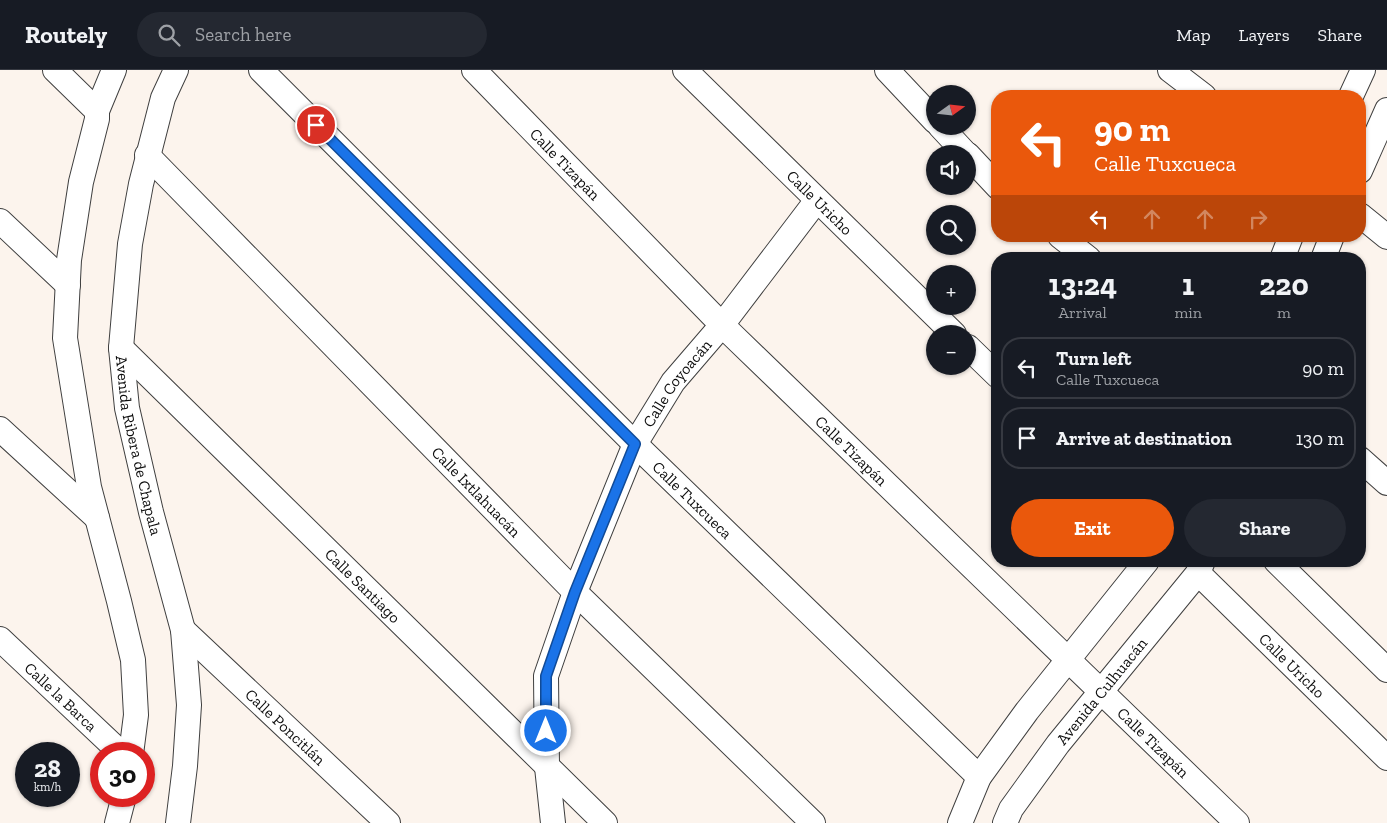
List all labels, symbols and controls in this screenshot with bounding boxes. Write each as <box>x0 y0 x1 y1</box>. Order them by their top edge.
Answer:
search box <box>137 12 487 57</box>
text: Routely <box>25 20 107 49</box>
icon: search <box>155 21 183 49</box>
text: Search here <box>195 23 291 46</box>
text: Map <box>1176 24 1211 46</box>
text: Layers <box>1239 24 1290 46</box>
text: Share <box>1318 24 1362 46</box>
north arrow <box>926 85 976 135</box>
map controls <box>926 85 976 375</box>
pin <box>295 104 337 146</box>
text: 90 m <box>1094 108 1170 150</box>
icon: left <box>1011 110 1076 175</box>
icon: arrive <box>302 111 330 139</box>
street label: Calle Tizapán <box>526 124 605 204</box>
button: sound <box>926 145 976 195</box>
text: Calle Tuxcueca <box>1094 150 1236 177</box>
street label: Calle Uricho <box>783 166 857 239</box>
button: search <box>926 205 976 255</box>
icon: left <box>1085 205 1113 233</box>
icon: ahead <box>1138 205 1166 233</box>
icon: ahead <box>1191 205 1219 233</box>
icon: right <box>1244 205 1272 233</box>
button: + <box>926 265 976 315</box>
text: 13:24 <box>1048 267 1117 303</box>
text: 1 <box>1182 267 1194 303</box>
text: 220 <box>1259 267 1309 303</box>
text: Arrival <box>1059 303 1107 322</box>
text: min <box>1174 303 1202 322</box>
text: m <box>1277 303 1291 322</box>
button: − <box>926 325 976 375</box>
street label: Calle Coyoacán <box>638 335 716 430</box>
text: Turn left <box>1056 347 1131 370</box>
street label: Avenida Ribera de Chapala <box>112 354 166 537</box>
icon: left <box>1013 354 1041 382</box>
text: 90 m <box>1302 357 1344 380</box>
text: Calle Tuxcueca <box>1056 370 1159 389</box>
street label: Calle Tizapán <box>812 411 892 490</box>
icon: arrive <box>1013 424 1041 452</box>
text: Arrive at destination <box>1056 427 1232 450</box>
text: 130 m <box>1296 427 1344 450</box>
street label: Calle Ixtlahuacán <box>428 442 526 541</box>
street label: Calle Tuxcueca <box>649 457 736 543</box>
button: Exit <box>1011 499 1174 557</box>
button: Share <box>1184 499 1346 557</box>
street label: Calle Santiago <box>321 544 405 627</box>
street label: Calle Uricho <box>1255 629 1329 702</box>
street label: Avenida Culhuacán <box>1052 633 1151 748</box>
street label: Calle la Barca <box>21 658 102 736</box>
street label: Calle Poncitlán <box>242 684 330 769</box>
street label: Calle Tizapán <box>1114 703 1194 782</box>
position arrow <box>519 704 571 756</box>
speed limit sign: 30 <box>90 742 155 807</box>
text: 28 <box>34 753 61 783</box>
text: km/h <box>34 780 61 794</box>

